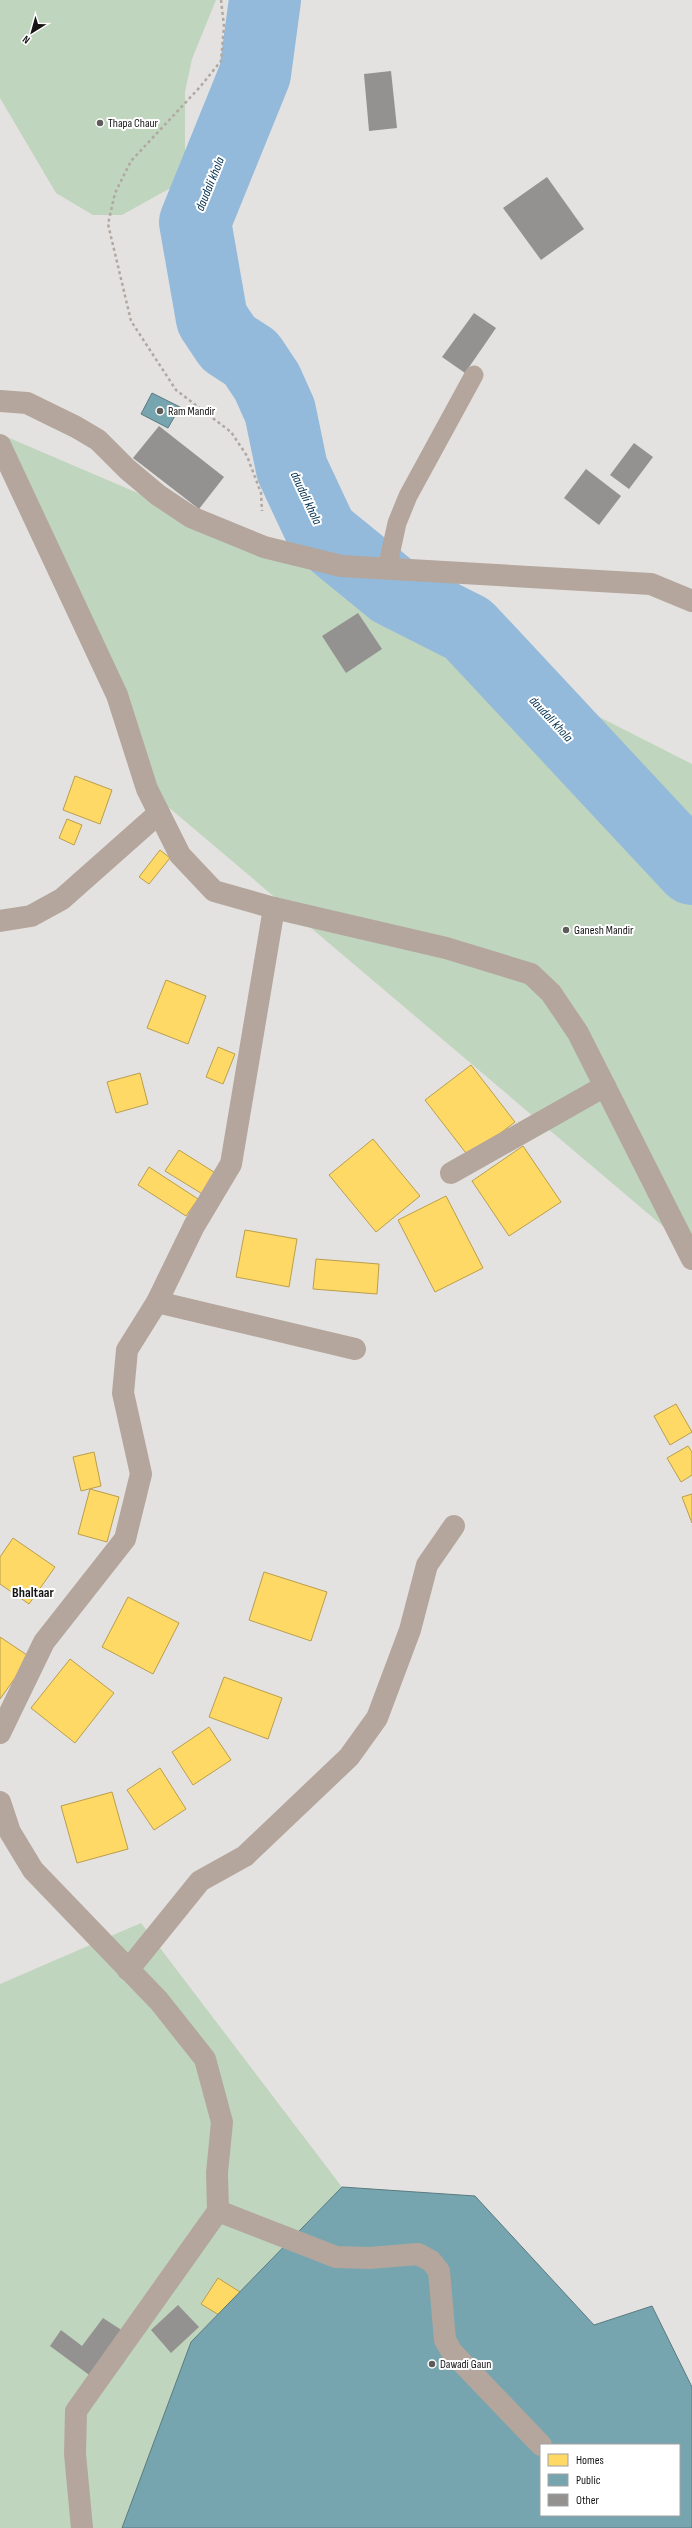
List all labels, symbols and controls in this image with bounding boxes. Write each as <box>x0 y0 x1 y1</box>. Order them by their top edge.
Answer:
north arrow <box>12 12 52 52</box>
text: N <box>20 33 33 47</box>
place label: Thapa Chaur <box>108 116 159 131</box>
marker: Thapa Chaur <box>95 118 105 128</box>
water label: daudali khola <box>192 154 228 213</box>
place label: Ram Mandir <box>168 404 216 419</box>
marker: Ram Mandir <box>155 406 165 416</box>
water label: daudali khola <box>287 469 326 528</box>
water label: daudali khola <box>526 693 577 746</box>
place label: Ganesh Mandir <box>574 923 634 938</box>
marker: Ganesh Mandir <box>561 925 571 935</box>
district label: Bhaltaar <box>12 1584 55 1601</box>
place label: Dawadi Gaun <box>440 2357 491 2372</box>
marker: Dawadi Gaun <box>427 2359 437 2369</box>
legend <box>540 2444 680 2516</box>
text: Homes <box>576 2453 604 2468</box>
text: Public <box>576 2473 601 2488</box>
text: Other <box>576 2493 600 2508</box>

